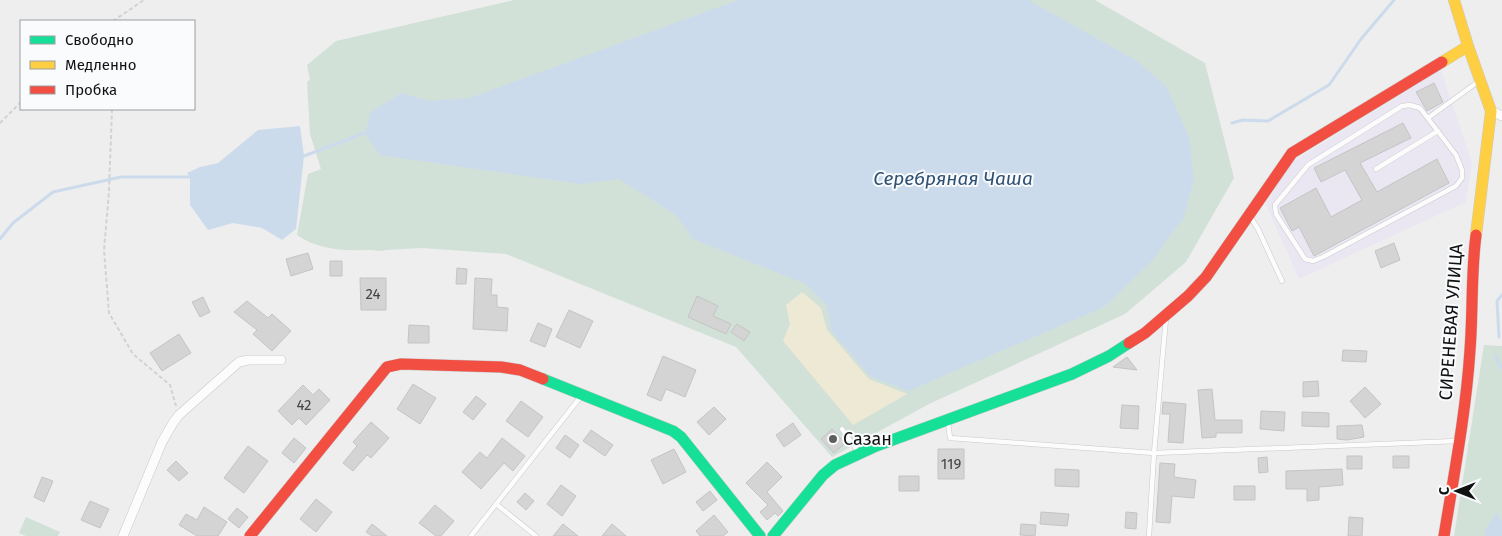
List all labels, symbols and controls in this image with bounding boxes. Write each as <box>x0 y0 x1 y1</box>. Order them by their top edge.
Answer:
legend <box>20 20 195 110</box>
text: Свободно <box>65 31 134 49</box>
text: Медленно <box>65 56 137 74</box>
text: Пробка <box>65 81 117 99</box>
water label: Серебряная Чаша <box>873 167 1033 190</box>
street label: СИРЕНЕВАЯ УЛИЦА <box>1435 242 1467 401</box>
house number: 24 <box>365 285 381 303</box>
house number: 42 <box>296 396 312 414</box>
place label: Сазан <box>843 428 892 450</box>
marker: Сазан <box>827 433 839 445</box>
house number: 119 <box>941 455 961 473</box>
north arrow <box>1432 466 1482 516</box>
text: С <box>1436 487 1453 495</box>

